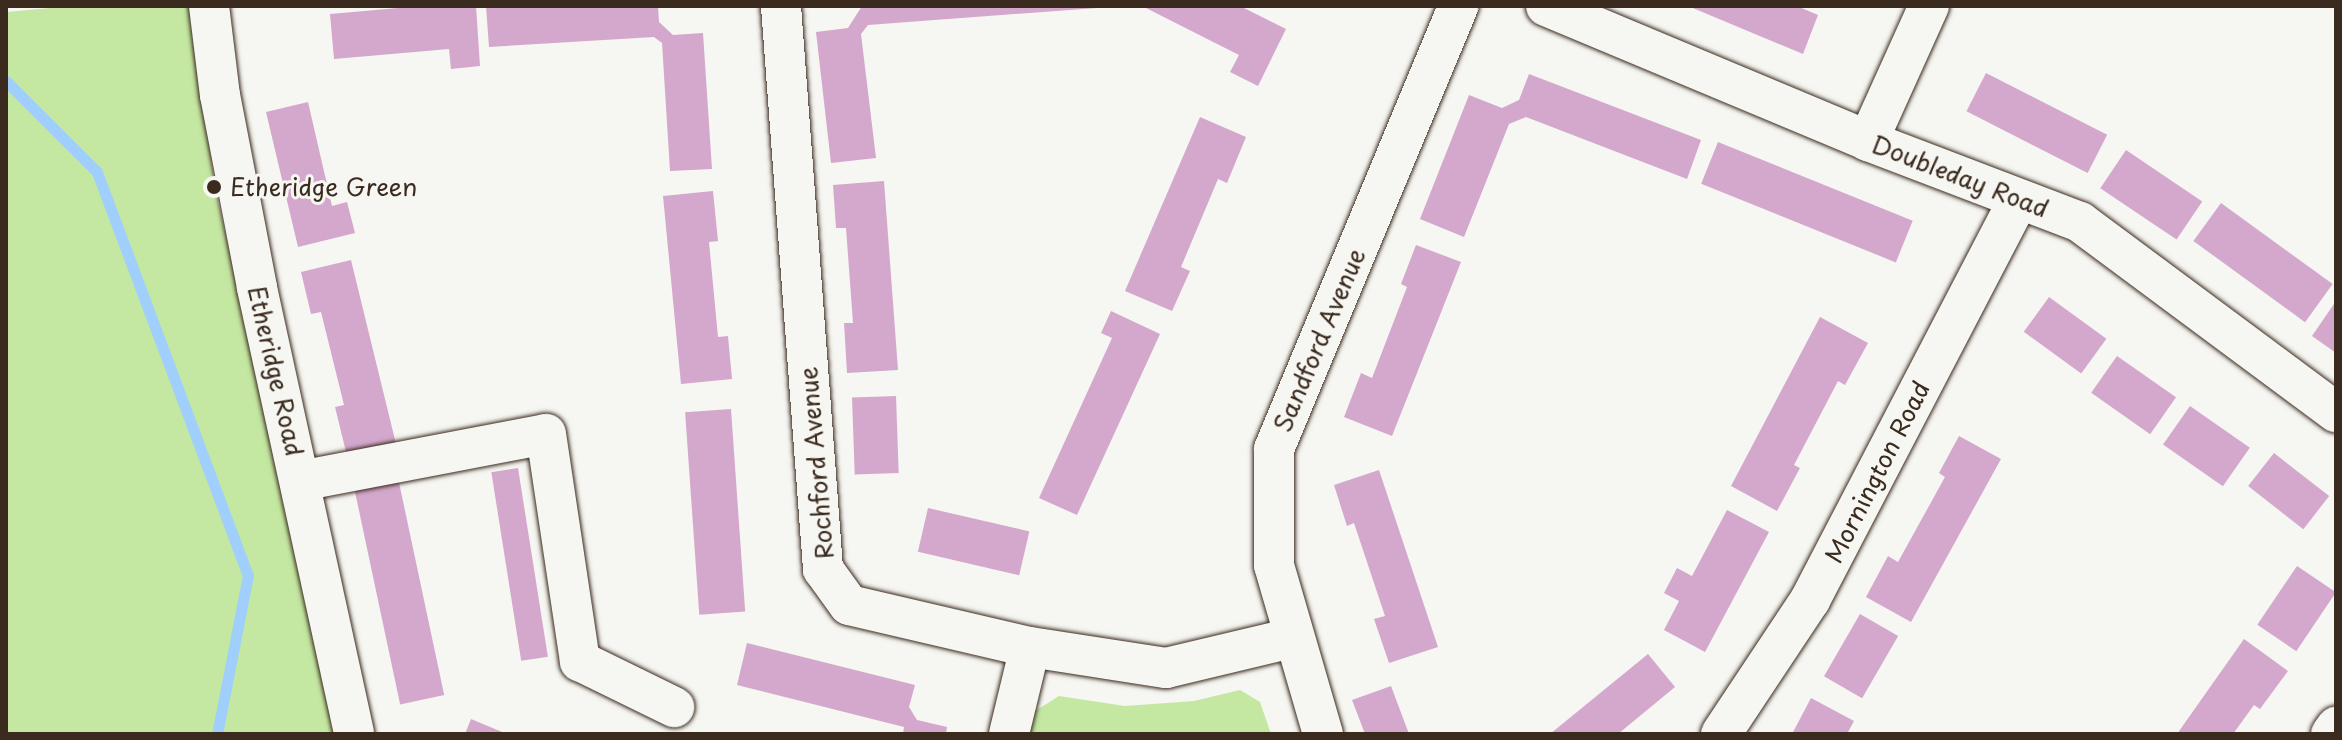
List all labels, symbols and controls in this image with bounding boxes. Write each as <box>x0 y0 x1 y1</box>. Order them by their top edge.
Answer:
street label: Doubleday Road <box>1867 129 2053 223</box>
place label: Etheridge Green <box>230 173 420 201</box>
marker: Etheridge Green <box>205 178 223 196</box>
street label: Sandford Avenue <box>1267 244 1371 436</box>
street label: Etheridge Road <box>242 283 310 459</box>
street label: Rochford Avenue <box>793 366 839 560</box>
street label: Mornington Road <box>1819 376 1935 568</box>

